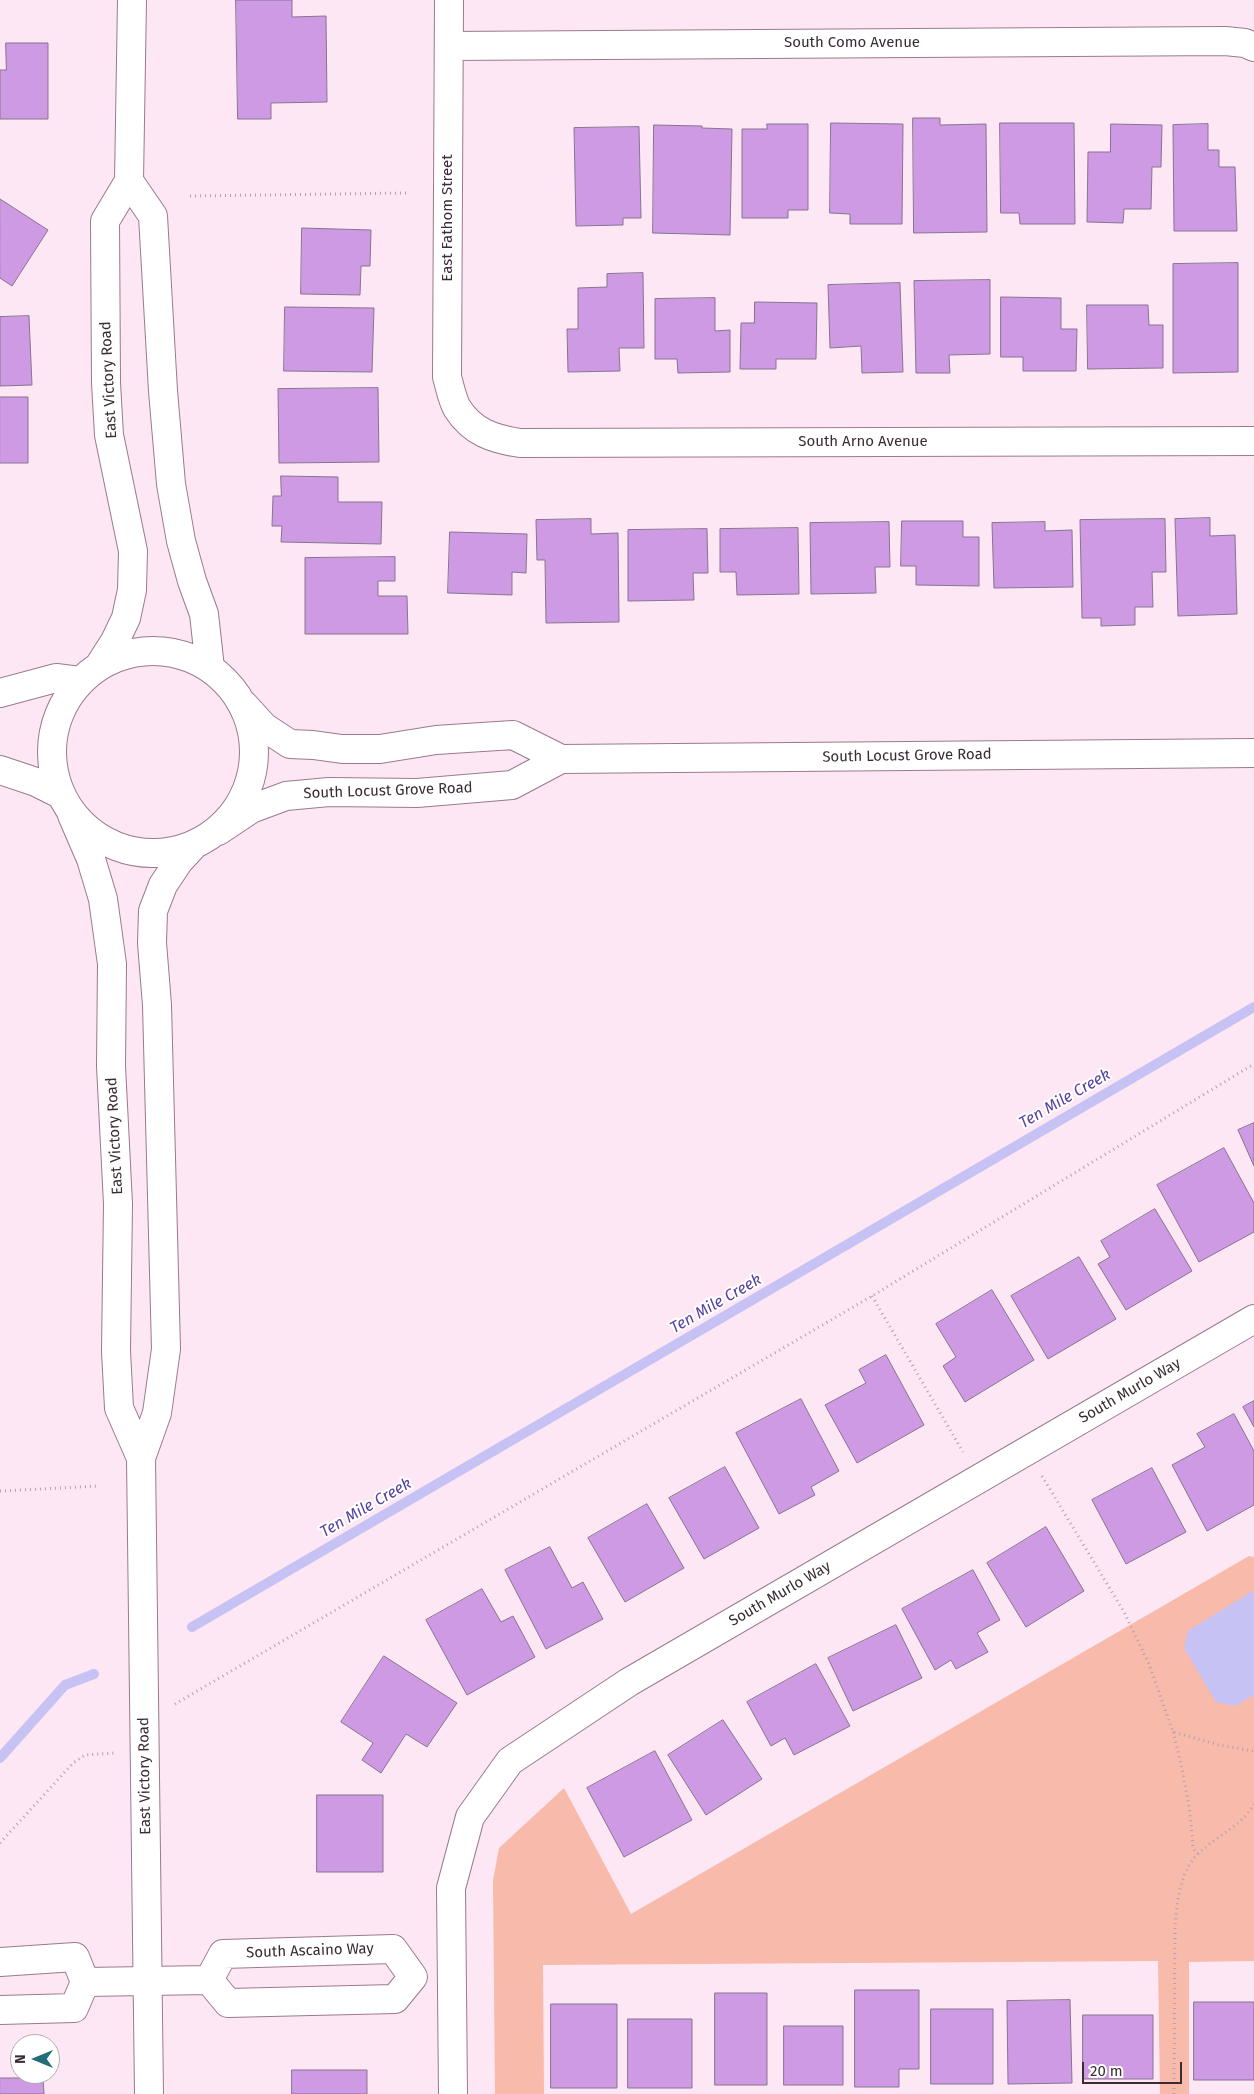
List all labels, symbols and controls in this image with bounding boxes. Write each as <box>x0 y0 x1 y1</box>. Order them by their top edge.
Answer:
street label: South Como Avenue <box>784 34 920 52</box>
street label: East Fathom Street <box>439 154 457 282</box>
street label: East Victory Road <box>97 321 121 439</box>
street label: South Arno Avenue <box>798 433 928 451</box>
street label: South Locust Grove Road <box>822 746 992 766</box>
street label: South Locust Grove Road <box>303 779 473 803</box>
water label: Ten Mile Creek <box>1016 1065 1114 1133</box>
street label: East Victory Road <box>103 1077 127 1195</box>
water label: Ten Mile Creek <box>667 1270 765 1338</box>
street label: South Murlo Way <box>1076 1355 1184 1427</box>
water label: Ten Mile Creek <box>317 1474 415 1542</box>
street label: South Murlo Way <box>726 1558 834 1630</box>
street label: East Victory Road <box>135 1717 155 1835</box>
street label: South Ascaino Way <box>246 1940 374 1962</box>
north arrow <box>10 2034 60 2084</box>
scale bar <box>1084 2052 1184 2084</box>
text: N <box>12 2054 29 2064</box>
text: 20 m <box>1090 2062 1123 2080</box>

